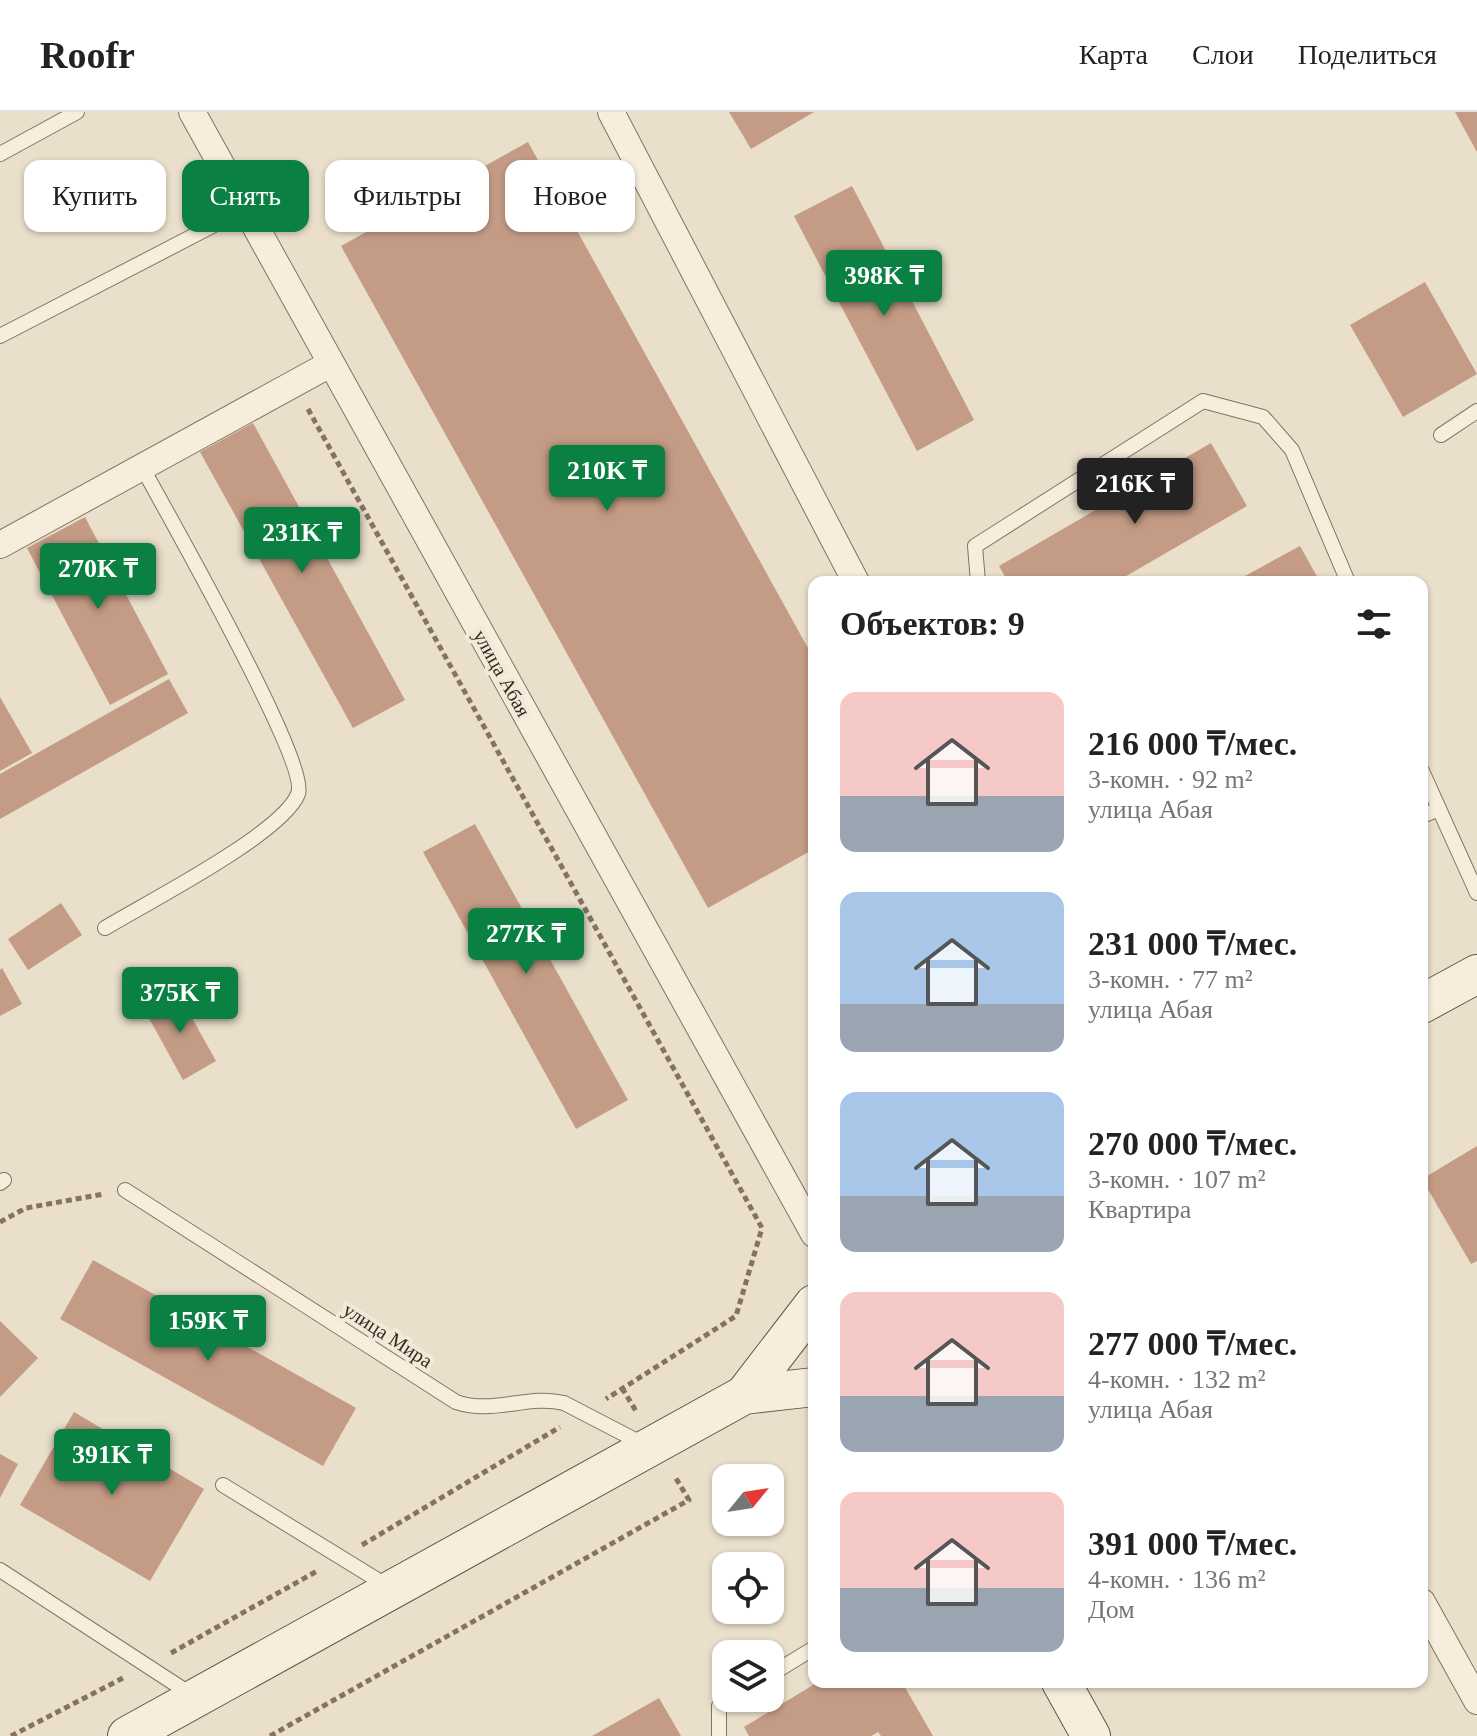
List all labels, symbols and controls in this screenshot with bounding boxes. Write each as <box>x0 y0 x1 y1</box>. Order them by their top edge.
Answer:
text: Roofr <box>40 34 135 76</box>
text: Карта <box>1079 39 1148 70</box>
text: Слои <box>1192 39 1254 70</box>
text: Поделиться <box>1298 39 1437 70</box>
chip: Купить <box>24 160 166 232</box>
chip: Снять <box>182 160 309 232</box>
chip: Фильтры <box>325 160 489 232</box>
chip: Новое <box>505 160 635 232</box>
pin: 398K ₸ <box>819 250 949 318</box>
text: 398K ₸ <box>844 261 924 290</box>
pin: 210K ₸ <box>542 445 672 513</box>
text: 210K ₸ <box>567 456 647 485</box>
pin: 216K ₸ <box>1070 458 1200 526</box>
text: 216K ₸ <box>1095 469 1175 498</box>
pin: 231K ₸ <box>237 507 367 575</box>
text: 231K ₸ <box>262 518 342 547</box>
pin: 270K ₸ <box>33 543 163 611</box>
text: 270K ₸ <box>58 554 138 583</box>
icon: filters <box>1352 602 1396 646</box>
text: Объектов: 9 <box>840 605 1025 642</box>
street label: улица Абая <box>468 626 535 721</box>
icon: home <box>904 724 1000 820</box>
text: 216 000 ₸/мес. <box>1088 725 1297 762</box>
text: 3-комн. · 92 m² <box>1088 765 1253 794</box>
text: улица Абая <box>1088 795 1213 824</box>
pin: 277K ₸ <box>461 908 591 976</box>
text: 277K ₸ <box>486 919 566 948</box>
icon: home <box>904 924 1000 1020</box>
text: 231 000 ₸/мес. <box>1088 925 1297 962</box>
text: 3-комн. · 77 m² <box>1088 965 1253 994</box>
pin: 375K ₸ <box>115 967 245 1035</box>
text: 375K ₸ <box>140 978 220 1007</box>
text: улица Абая <box>1088 995 1213 1024</box>
icon: home <box>904 1124 1000 1220</box>
text: 270 000 ₸/мес. <box>1088 1125 1297 1162</box>
text: 3-комн. · 107 m² <box>1088 1165 1266 1194</box>
text: Квартира <box>1088 1195 1191 1224</box>
pin: 159K ₸ <box>143 1295 273 1363</box>
street label: улица Мира <box>339 1298 437 1373</box>
text: 159K ₸ <box>168 1306 248 1335</box>
icon: home <box>904 1324 1000 1420</box>
text: 277 000 ₸/мес. <box>1088 1325 1297 1362</box>
text: 4-комн. · 132 m² <box>1088 1365 1266 1394</box>
text: улица Абая <box>1088 1395 1213 1424</box>
pin: 391K ₸ <box>47 1429 177 1497</box>
text: 391K ₸ <box>72 1440 152 1469</box>
north arrow <box>712 1464 784 1536</box>
map controls <box>712 1464 784 1712</box>
icon: home <box>904 1524 1000 1620</box>
text: 391 000 ₸/мес. <box>1088 1525 1297 1562</box>
button: locate <box>712 1552 784 1624</box>
text: 4-комн. · 136 m² <box>1088 1565 1266 1594</box>
text: Дом <box>1088 1595 1135 1624</box>
button: layers <box>712 1640 784 1712</box>

